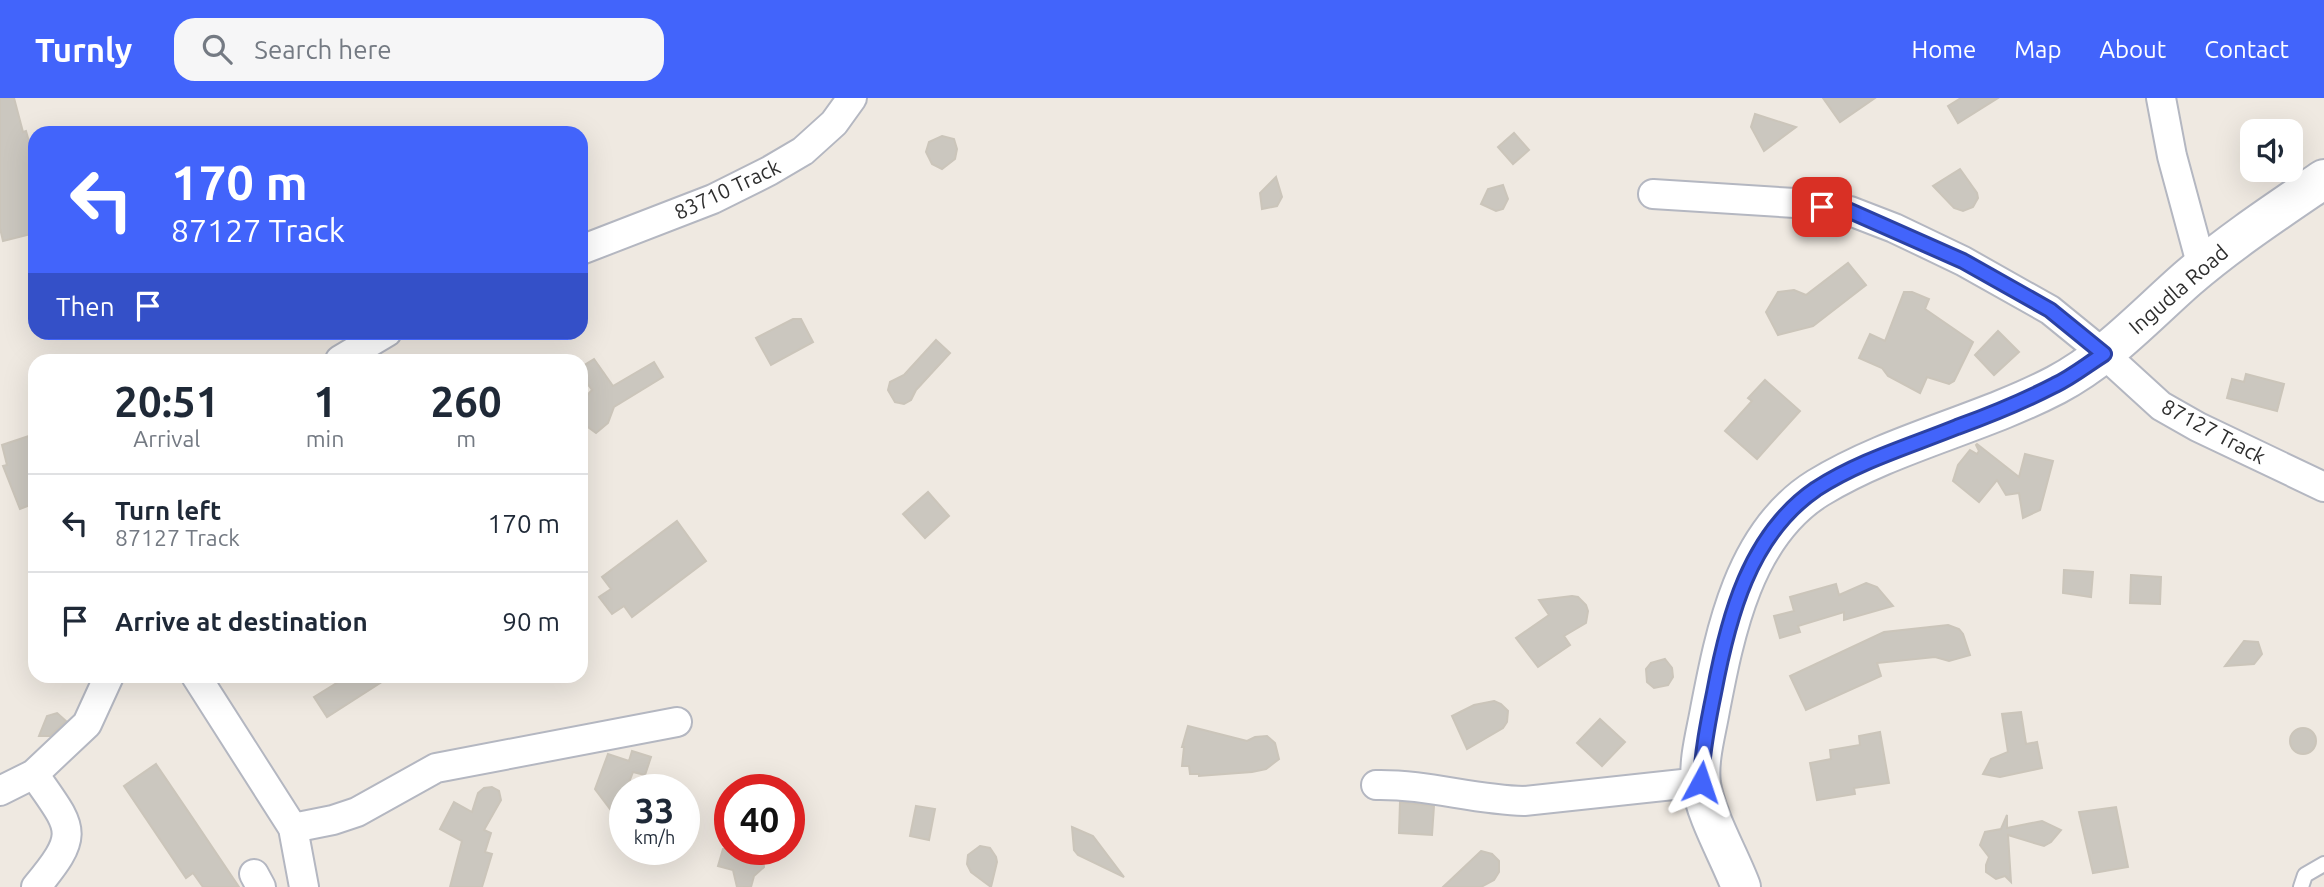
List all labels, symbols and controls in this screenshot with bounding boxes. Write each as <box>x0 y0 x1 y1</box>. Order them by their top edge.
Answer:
search box <box>174 18 664 81</box>
icon: search <box>198 30 236 68</box>
text: Turnly <box>35 31 132 68</box>
text: Search here <box>254 35 392 64</box>
text: Home <box>1911 36 1976 63</box>
text: Map <box>2014 36 2061 63</box>
text: About <box>2099 36 2166 63</box>
text: Contact <box>2204 36 2289 63</box>
map controls <box>2240 119 2303 182</box>
button: sound <box>2240 119 2303 182</box>
icon: left <box>56 154 147 245</box>
text: 170 m <box>171 154 308 209</box>
street label: 83710 Track <box>670 154 784 224</box>
pin <box>1792 177 1852 237</box>
icon: arrive <box>1803 188 1841 226</box>
text: 87127 Track <box>171 212 345 248</box>
street label: Ingudla Road <box>2124 240 2232 338</box>
icon: arrive <box>129 287 167 325</box>
text: Then <box>56 292 115 321</box>
text: 20:51 <box>114 378 219 425</box>
text: 1 <box>313 378 337 425</box>
text: 260 <box>431 378 502 425</box>
street label: 87127 Track <box>2158 394 2270 469</box>
text: Arrival <box>133 426 200 451</box>
text: min <box>306 426 344 451</box>
text: m <box>456 426 476 451</box>
text: Turn left <box>115 496 221 525</box>
icon: left <box>56 504 94 542</box>
text: 170 m <box>488 509 560 538</box>
text: 87127 Track <box>115 525 240 550</box>
icon: arrive <box>56 602 94 640</box>
text: Arrive at destination <box>115 607 368 636</box>
text: 90 m <box>502 607 560 636</box>
position arrow <box>1664 745 1738 819</box>
speed limit sign: 40 <box>714 774 805 865</box>
text: 33 <box>635 790 674 830</box>
text: km/h <box>634 827 675 847</box>

